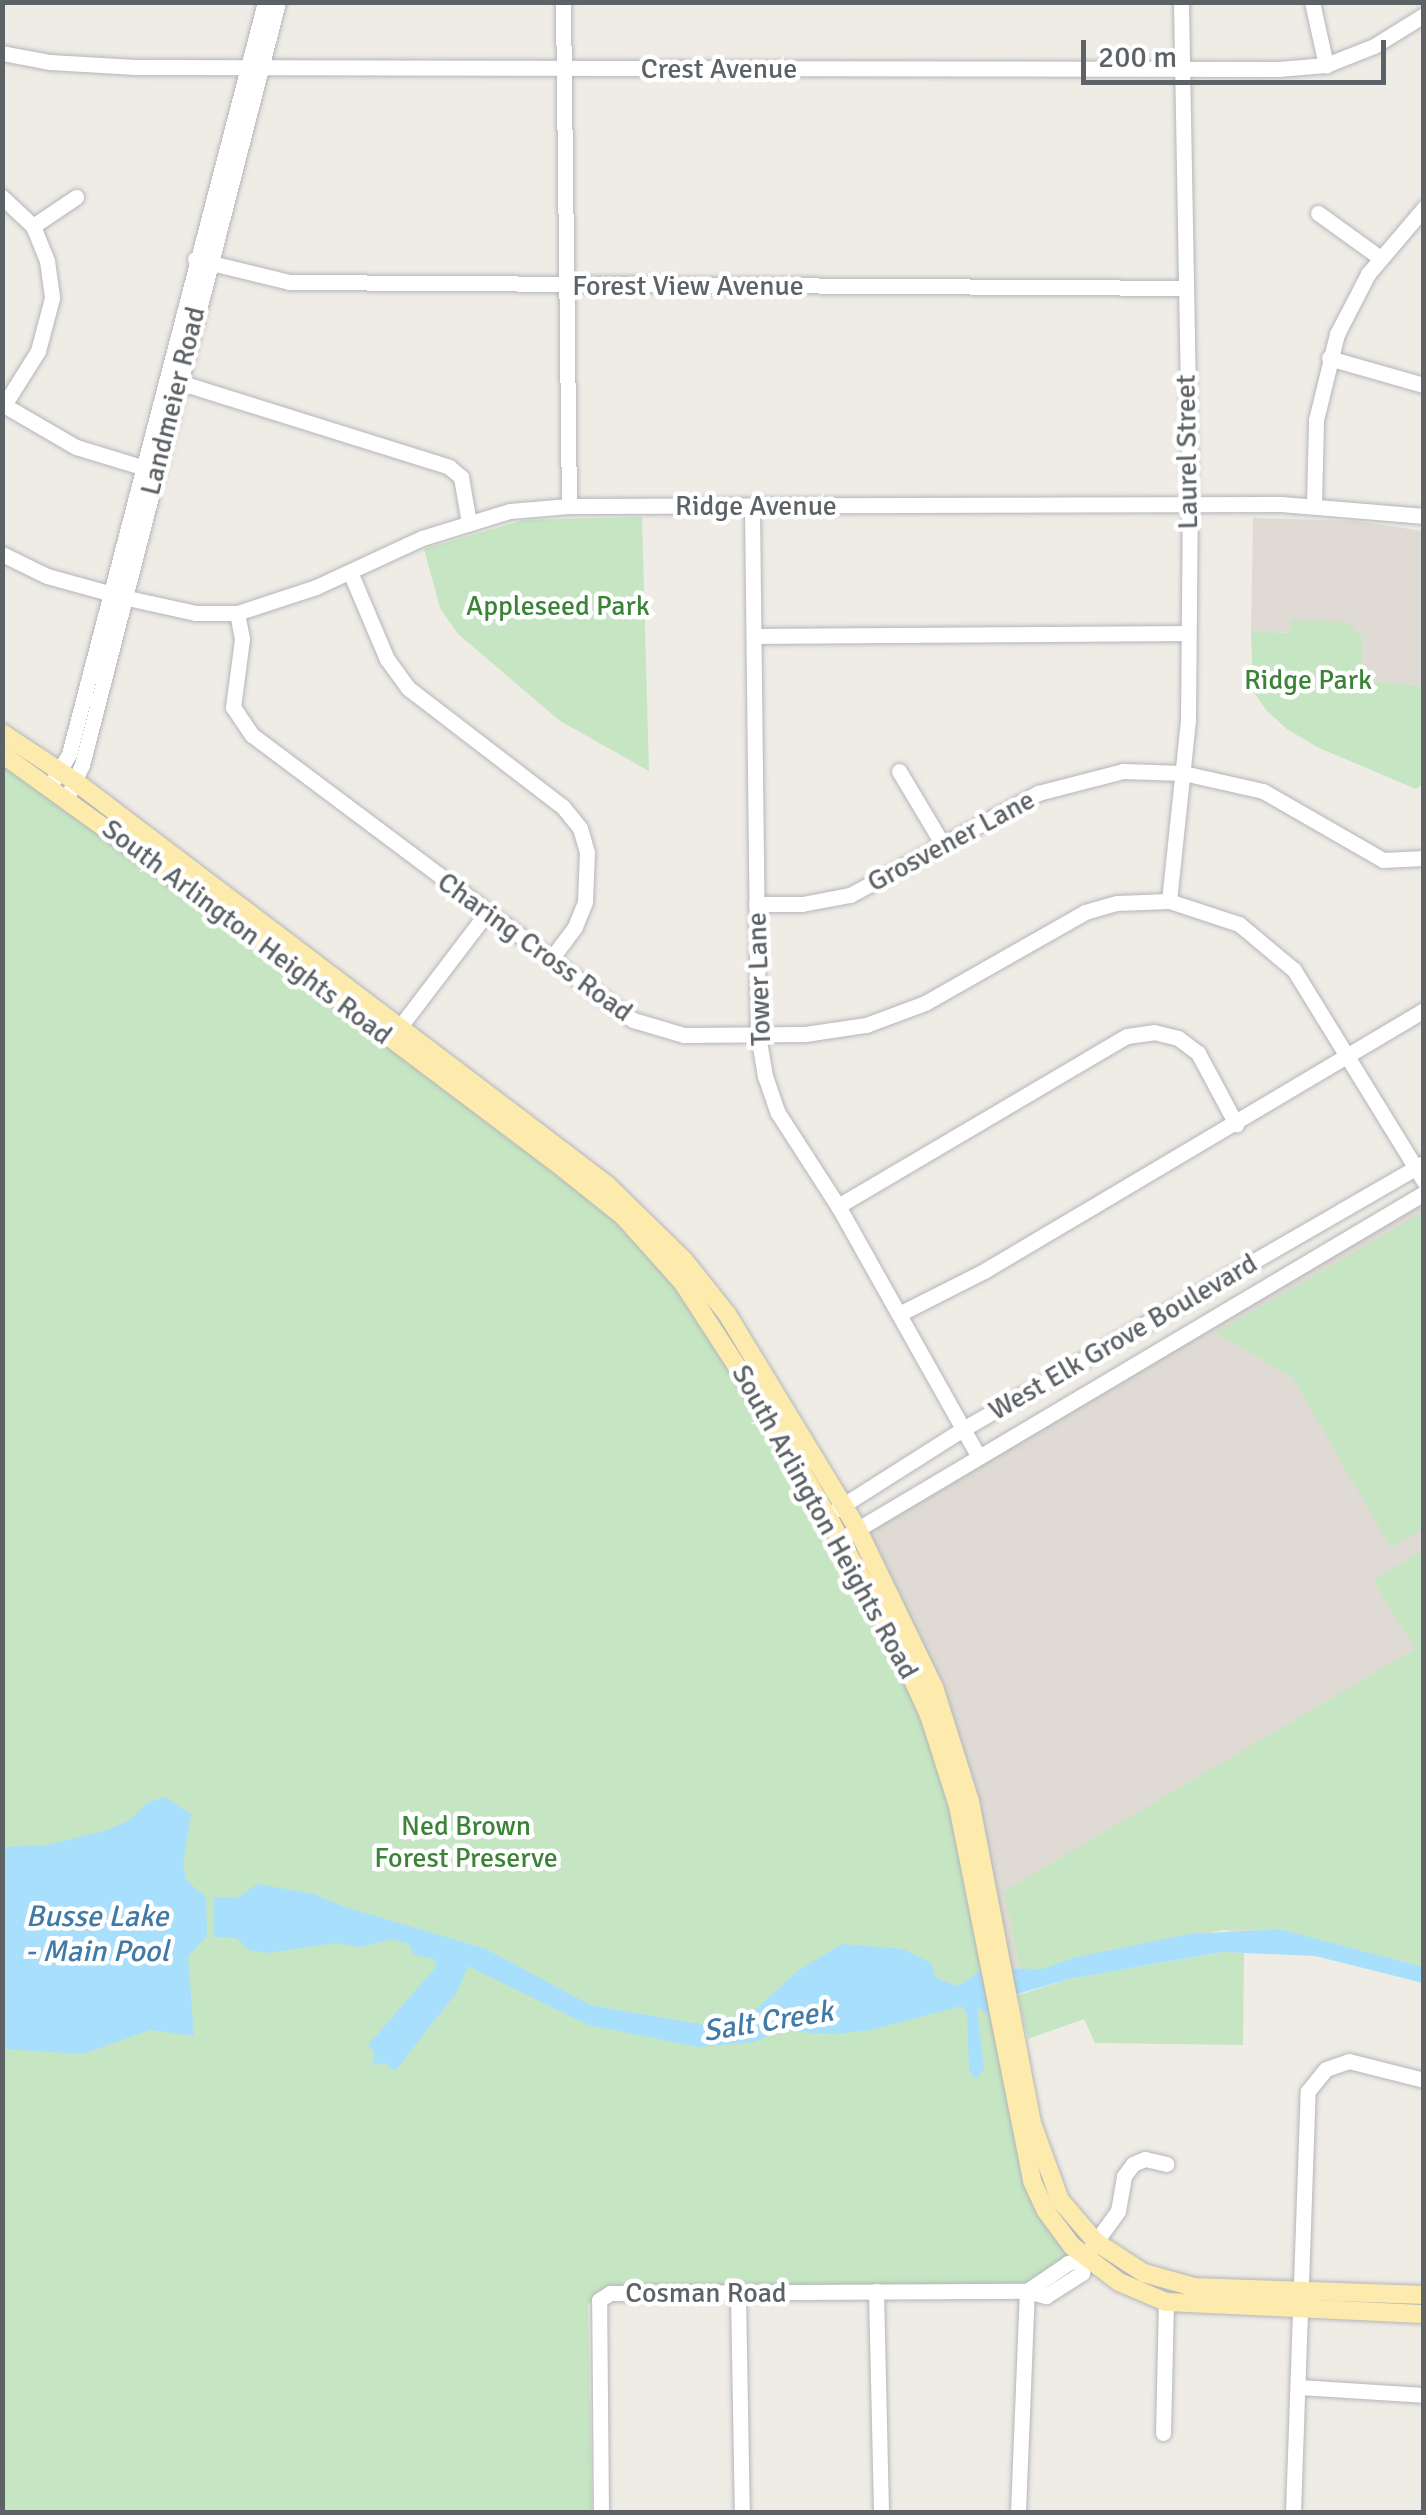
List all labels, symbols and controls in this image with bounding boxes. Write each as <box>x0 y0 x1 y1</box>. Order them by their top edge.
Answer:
scale bar <box>1086 20 1391 82</box>
text: 200 m <box>1098 39 1177 76</box>
street label: Crest Avenue <box>641 52 797 86</box>
street label: Forest View Avenue <box>572 269 804 303</box>
street label: Landmeier Road <box>133 303 213 499</box>
street label: Laurel Street <box>1169 374 1205 530</box>
street label: Ridge Avenue <box>675 489 837 523</box>
park label: Appleseed Park <box>466 589 650 623</box>
park label: Ridge Park <box>1244 663 1372 697</box>
street label: Grosvener Lane <box>862 783 1040 899</box>
street label: South Arlington Heights Road <box>96 812 398 1052</box>
street label: Charing Cross Road <box>431 865 639 1029</box>
street label: Tower Lane <box>740 912 778 1046</box>
street label: West Elk Grove Boulevard <box>983 1246 1263 1428</box>
street label: South Arlington Heights Road <box>724 1359 926 1685</box>
park label: Ned Brown Forest Preserve <box>374 1809 558 1875</box>
water label: Busse Lake - Main Pool <box>25 1899 169 1970</box>
water label: Salt Creek <box>700 1994 836 2050</box>
street label: Cosman Road <box>625 2276 787 2310</box>

